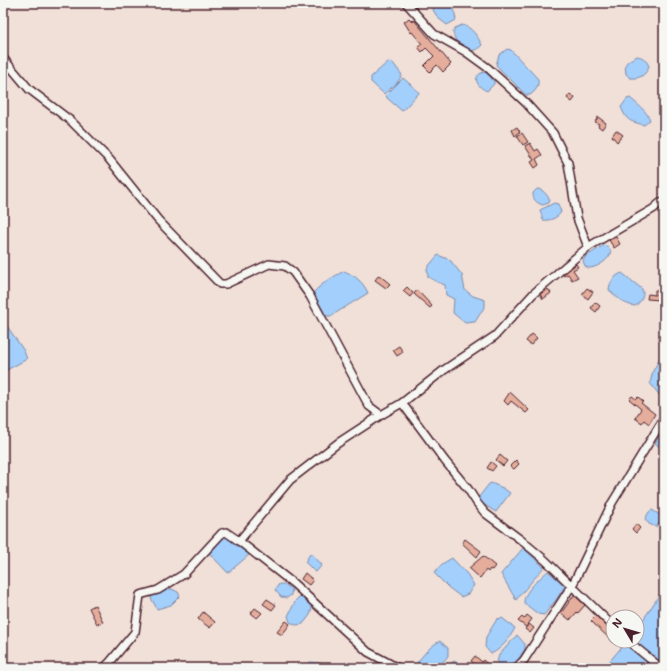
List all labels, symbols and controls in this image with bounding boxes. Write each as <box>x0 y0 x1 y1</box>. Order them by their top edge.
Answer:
north arrow <box>605 609 645 649</box>
text: N <box>609 615 626 631</box>

